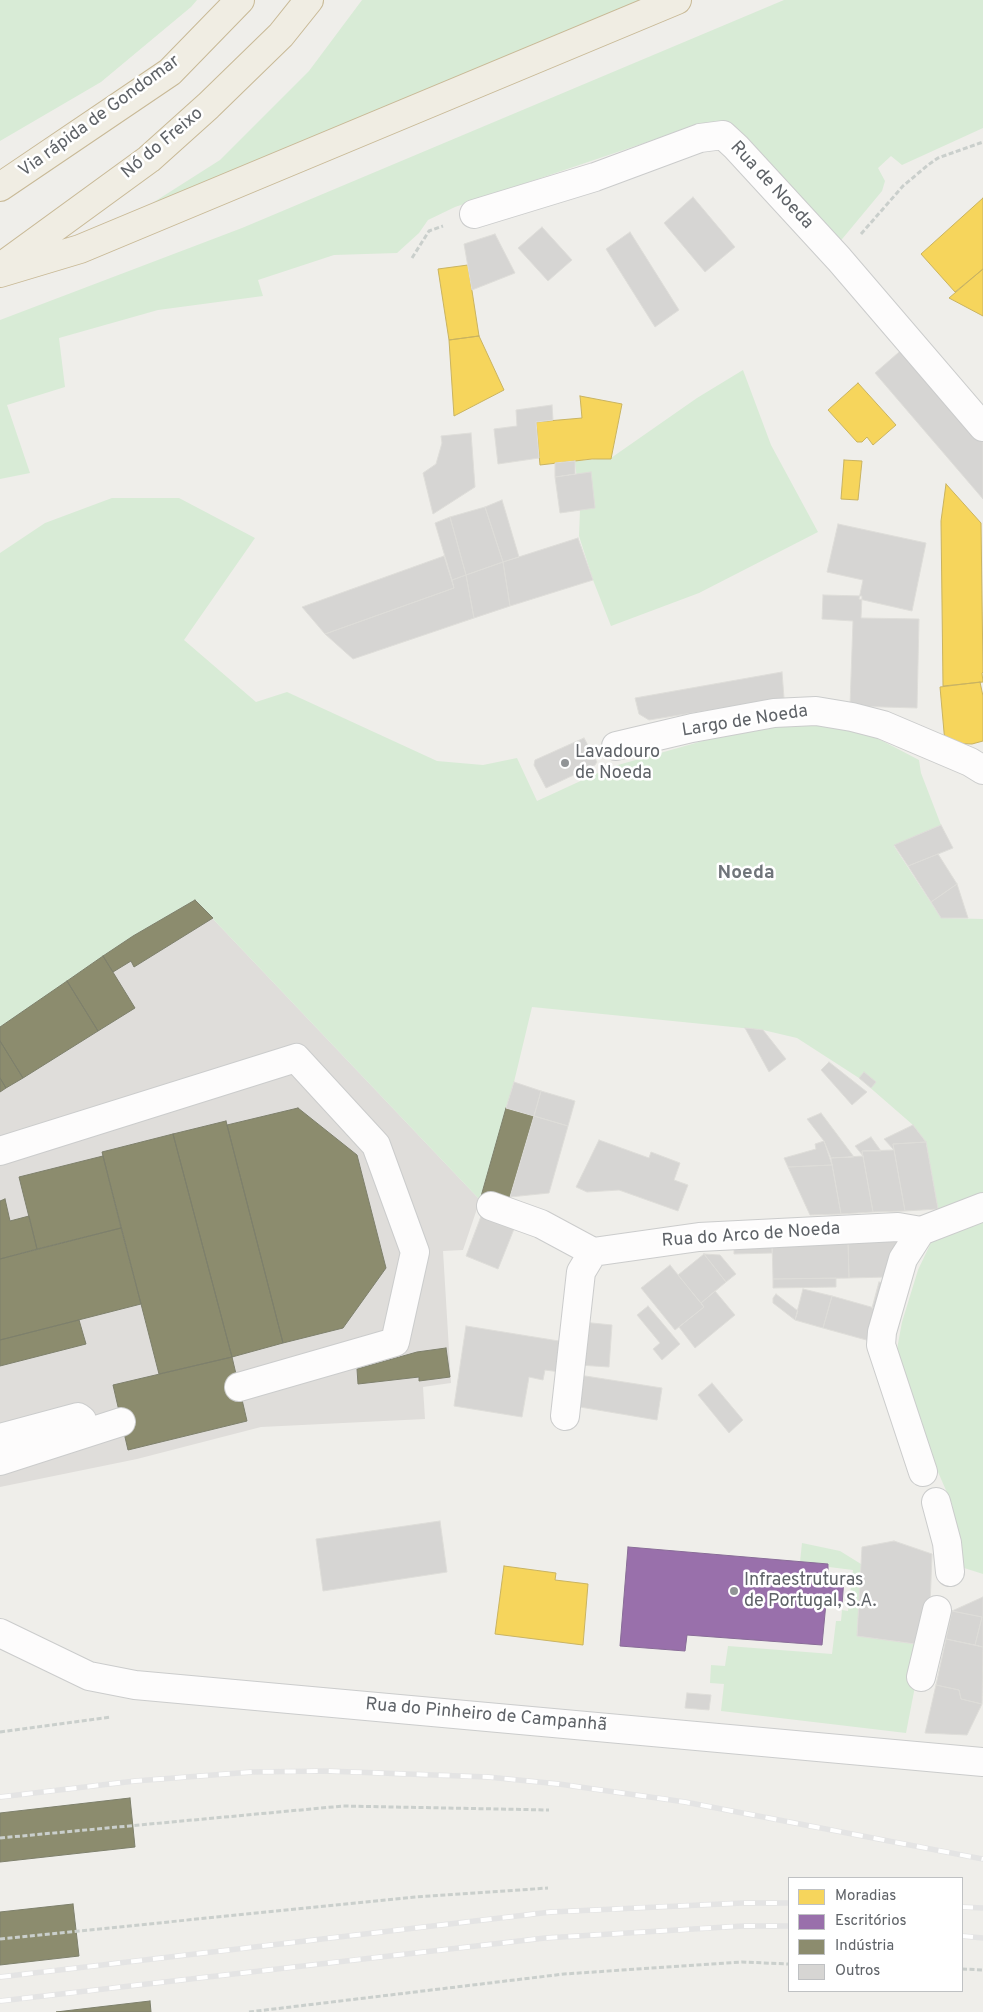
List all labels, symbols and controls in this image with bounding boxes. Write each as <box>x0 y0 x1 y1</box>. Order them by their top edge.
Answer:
street label: Via rápida de Gondomar <box>15 51 185 183</box>
street label: Nó do Freixo <box>118 104 208 184</box>
street label: Rua de Noeda <box>725 138 817 234</box>
street label: Largo de Noeda <box>680 701 810 743</box>
place label: Lavadouro de Noeda <box>575 742 660 784</box>
marker: Lavadouro de Noeda <box>559 757 571 769</box>
district label: Noeda <box>718 863 774 885</box>
street label: Rua do Arco de Noeda <box>661 1219 841 1253</box>
place label: Infraestruturas de Portugal, S.A. <box>744 1570 877 1612</box>
marker: Infraestruturas de Portugal, S.A. <box>728 1585 740 1597</box>
street label: Rua do Pinheiro de Campanhã <box>364 1695 608 1737</box>
legend <box>788 1877 963 1992</box>
text: Moradias <box>835 1887 896 1906</box>
text: Escritórios <box>835 1912 906 1931</box>
text: Indústria <box>835 1937 894 1956</box>
text: Outros <box>835 1962 880 1981</box>

